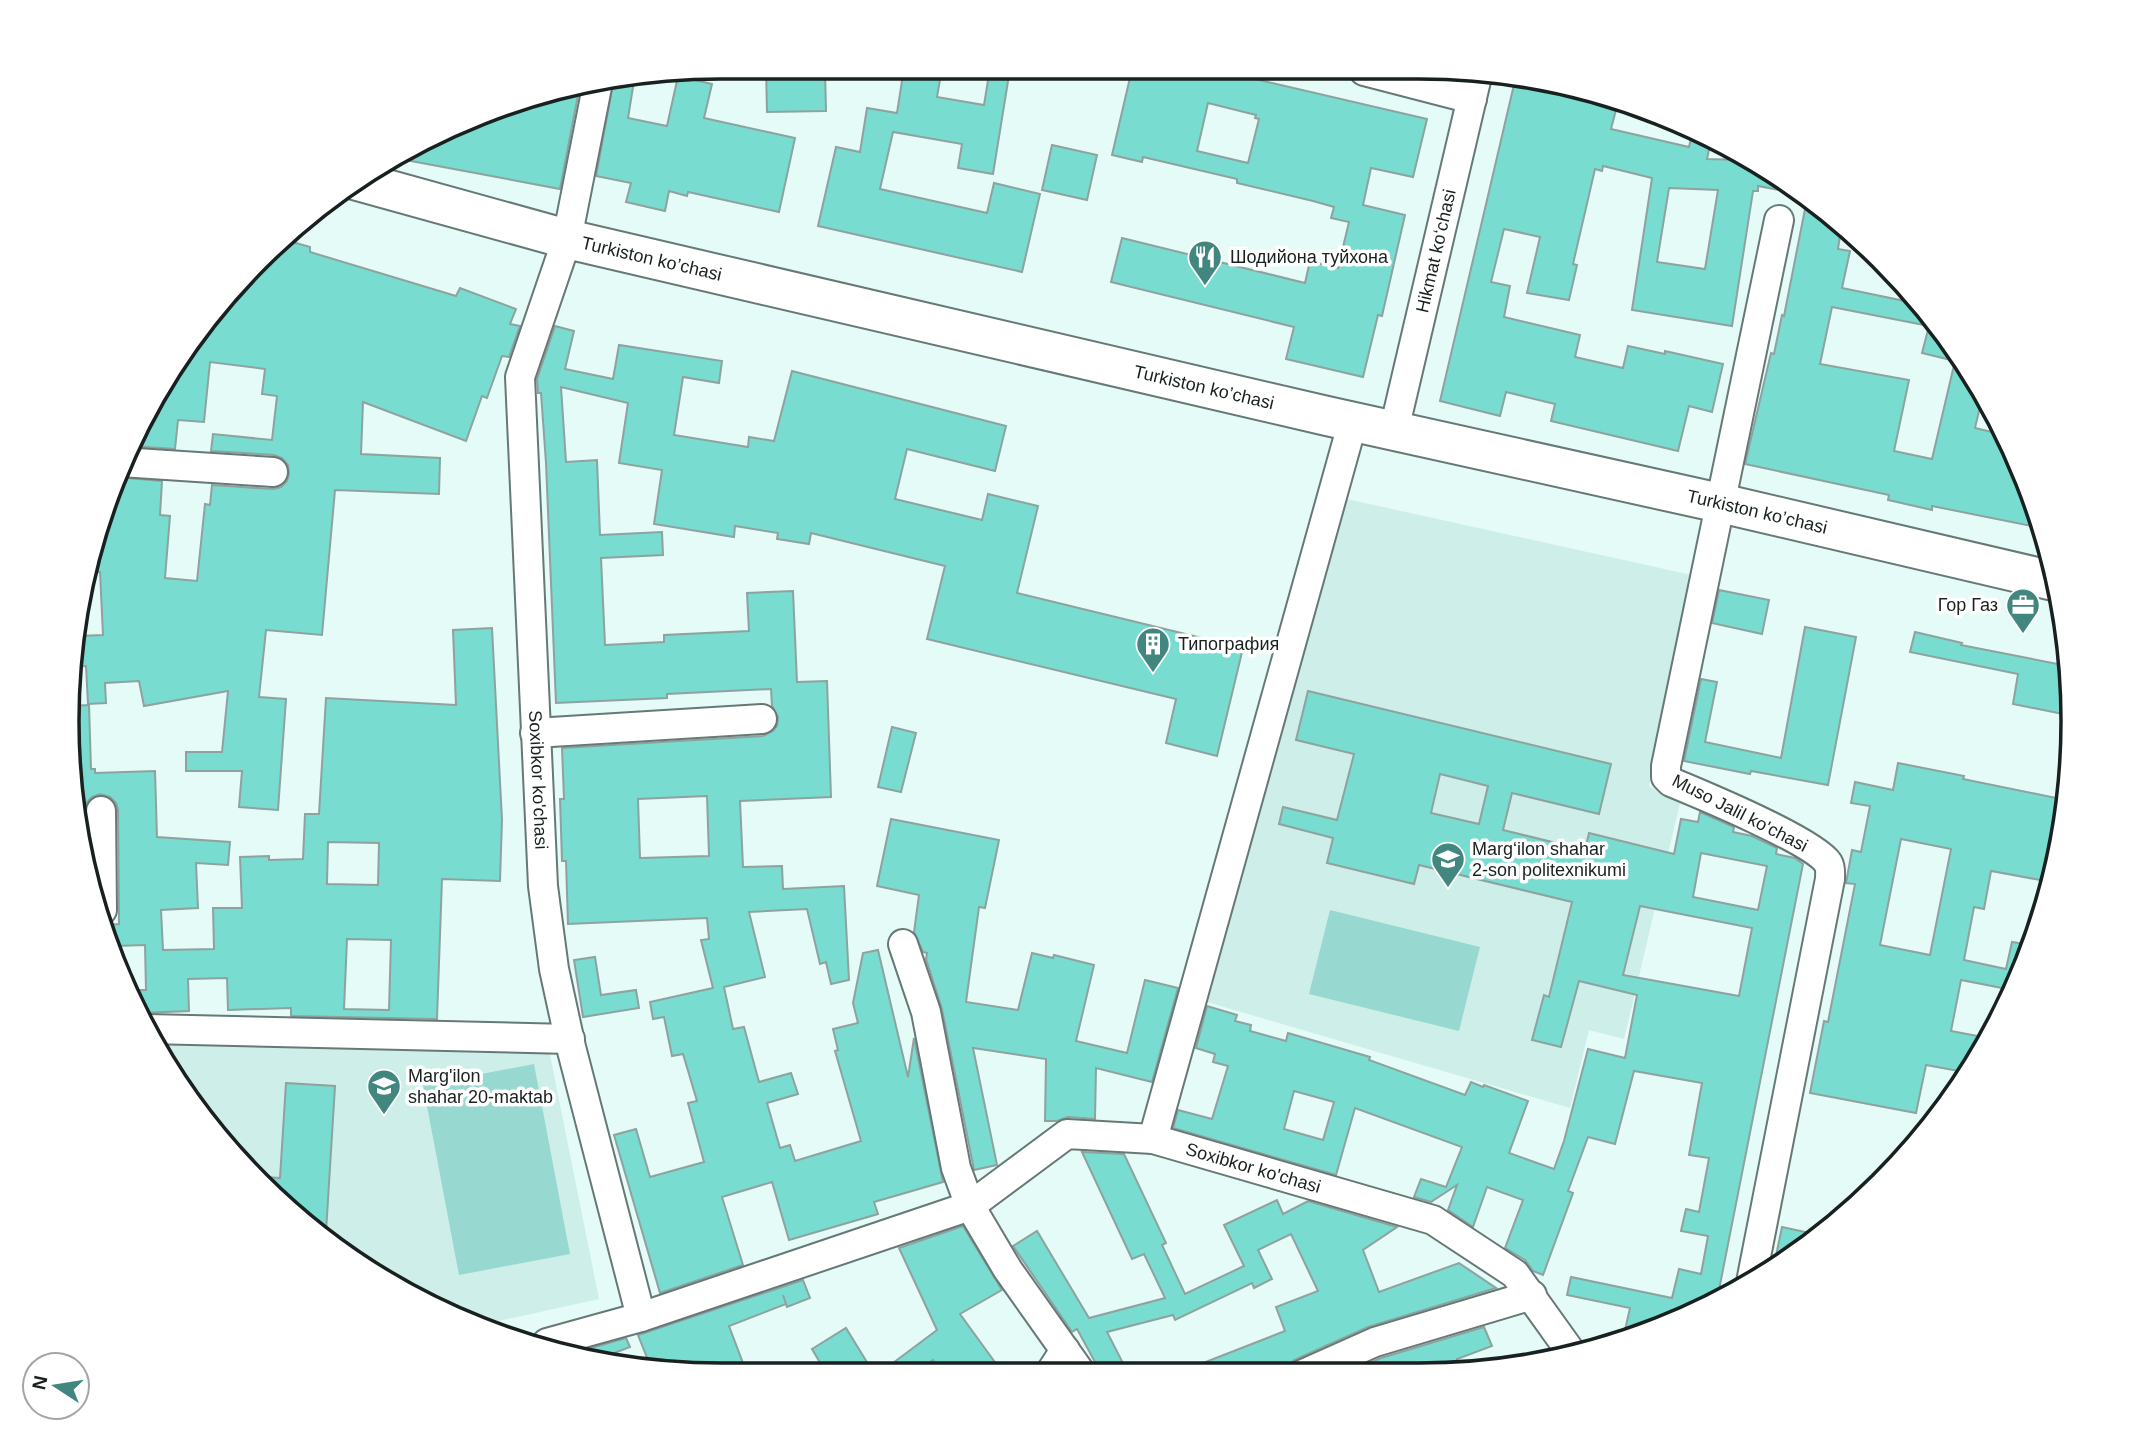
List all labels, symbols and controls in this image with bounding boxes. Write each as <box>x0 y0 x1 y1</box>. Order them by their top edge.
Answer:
street label: Hikmat koʻchasi <box>1412 187 1460 315</box>
street label: Turkiston ko’chasi <box>580 233 724 285</box>
restaurant icon: Шодийона туйхона <box>1186 238 1224 287</box>
place label: Шодийона туйхона <box>1230 247 1389 267</box>
street label: Turkiston ko’chasi <box>1132 361 1276 413</box>
street label: Turkiston ko’chasi <box>1685 486 1829 538</box>
office icon: Гор Газ <box>2004 586 2042 635</box>
place label: Гор Газ <box>1938 595 1998 615</box>
building icon: Типография <box>1134 625 1172 674</box>
place label: Типография <box>1178 634 1279 654</box>
street label: Soxibkor ko'chasi <box>525 710 551 850</box>
street label: Muso Jalil ko'chasi <box>1669 770 1811 856</box>
place label: Margʻilon shahar 2-son politexnikumi <box>1472 839 1626 880</box>
school or university icon: Margʻilon shahar 2-son politexnikumi <box>1429 840 1467 889</box>
place label: Marg'ilon shahar 20-maktab <box>408 1066 553 1107</box>
school or university icon: Marg'ilon shahar 20-maktab <box>365 1067 403 1116</box>
street label: Soxibkor ko'chasi <box>1183 1139 1323 1197</box>
north arrow <box>21 1351 91 1421</box>
text: N <box>28 1374 52 1391</box>

